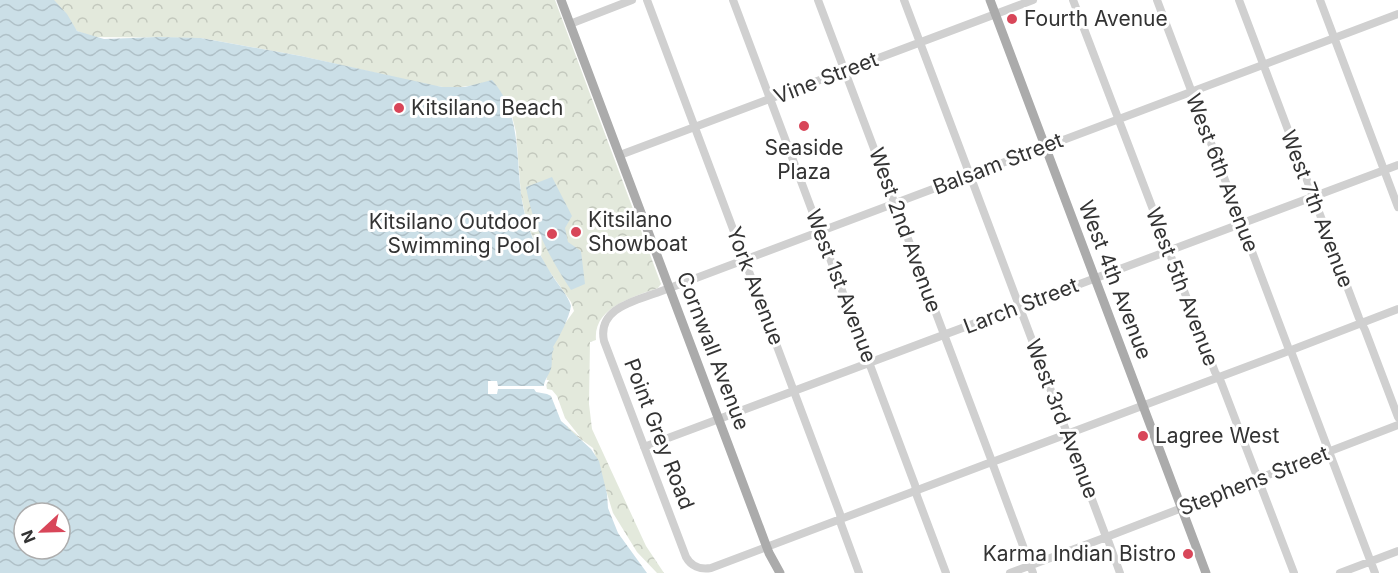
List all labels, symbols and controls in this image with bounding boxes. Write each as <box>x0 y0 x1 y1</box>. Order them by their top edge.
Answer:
place label: Fourth Avenue <box>1024 6 1168 31</box>
marker: Fourth Avenue <box>1005 12 1019 26</box>
street label: Vine Street <box>770 46 881 109</box>
street label: West 6th Avenue <box>1181 90 1264 256</box>
place label: Kitsilano Beach <box>411 95 564 120</box>
marker: Kitsilano Beach <box>392 101 406 115</box>
marker: Seaside Plaza <box>797 119 811 133</box>
street label: Balsam Street <box>929 127 1066 200</box>
street label: West 7th Avenue <box>1276 127 1359 291</box>
place label: Seaside Plaza <box>765 135 844 184</box>
street label: West 2nd Avenue <box>864 144 947 316</box>
street label: West 4th Avenue <box>1074 197 1157 363</box>
street label: West 5th Avenue <box>1141 204 1224 369</box>
street label: West 1st Avenue <box>801 206 882 366</box>
place label: Kitsilano Showboat <box>588 207 688 256</box>
place label: Kitsilano Outdoor Swimming Pool <box>369 209 540 258</box>
street label: York Avenue <box>721 223 789 348</box>
marker: Kitsilano Showboat <box>569 225 583 239</box>
marker: Kitsilano Outdoor Swimming Pool <box>545 227 559 241</box>
street label: Cornwall Avenue <box>672 268 755 433</box>
street label: Larch Street <box>960 272 1082 339</box>
street label: West 3rd Avenue <box>1021 336 1104 502</box>
street label: Point Grey Road <box>619 355 700 513</box>
place label: Lagree West <box>1155 423 1279 448</box>
marker: Lagree West <box>1136 429 1150 443</box>
street label: Stephens Street <box>1175 440 1332 521</box>
north arrow <box>12 501 72 561</box>
text: N <box>17 527 40 546</box>
place label: Karma Indian Bistro <box>983 541 1176 566</box>
marker: Karma Indian Bistro <box>1181 547 1195 561</box>

